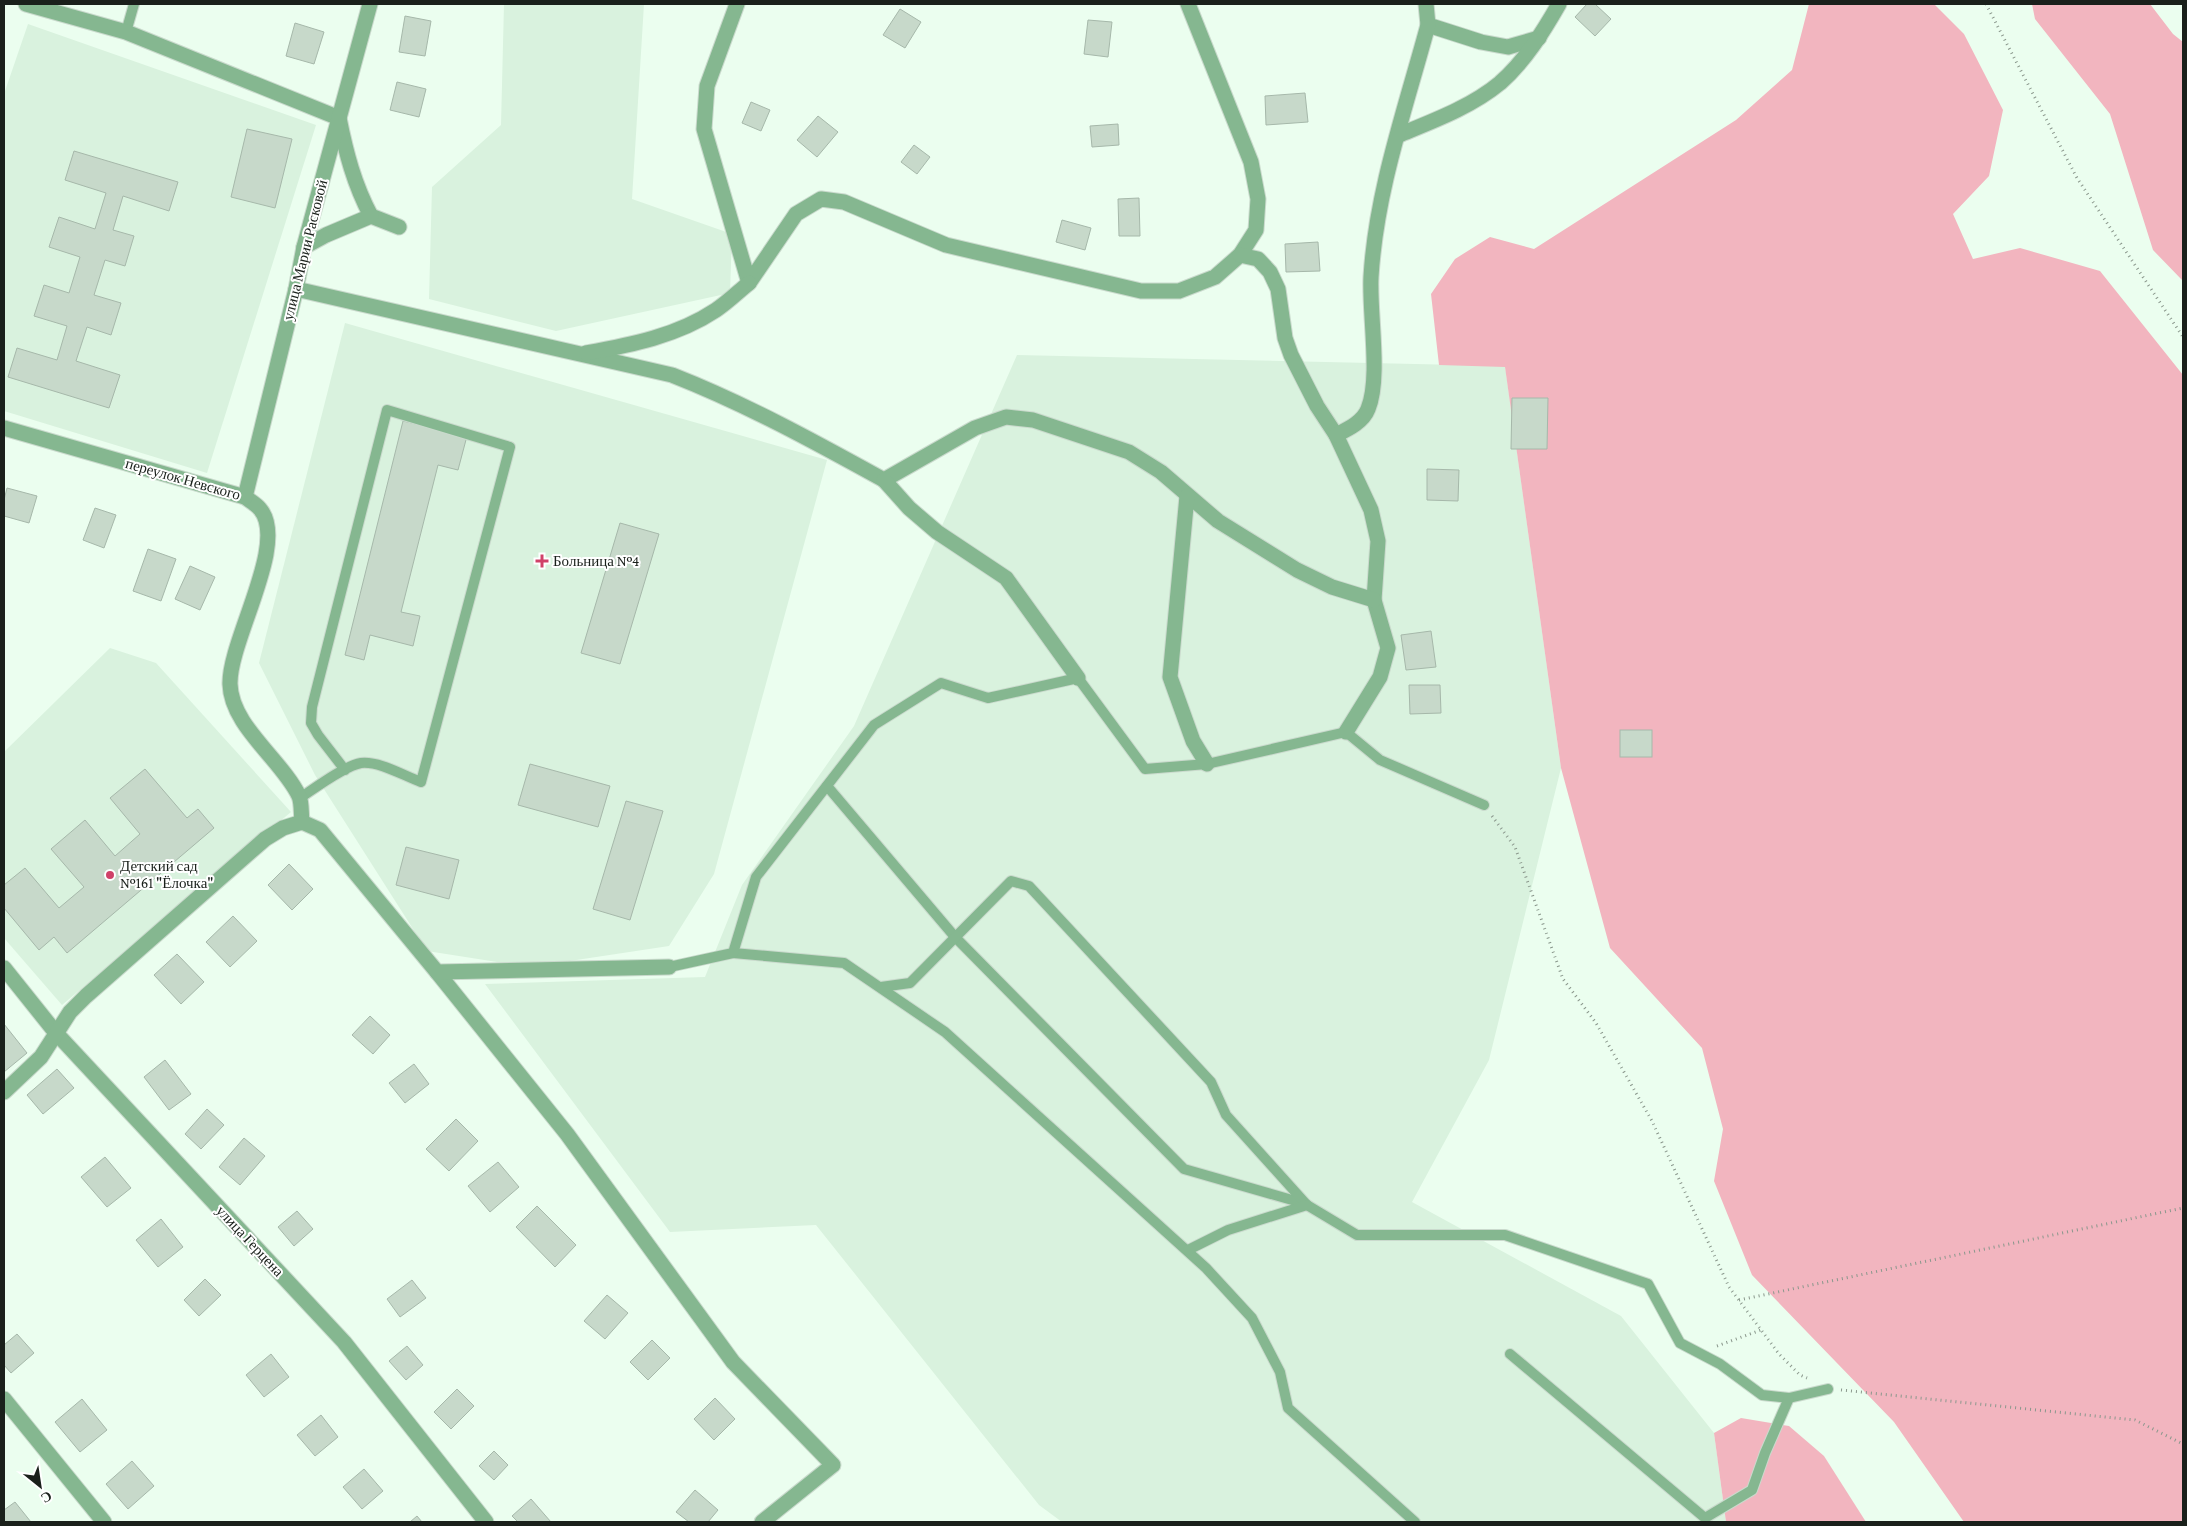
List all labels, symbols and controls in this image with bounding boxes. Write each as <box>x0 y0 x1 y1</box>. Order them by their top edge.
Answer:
street label: улица Марии Расковой <box>280 178 330 322</box>
street label: переулок Невского <box>124 455 242 503</box>
place label: Больница №4 <box>553 553 640 569</box>
marker: Больница №4 <box>535 554 549 568</box>
place label: Детский сад №161 "Ёлочка" <box>120 858 213 891</box>
marker: Детский сад №161 "Ёлочка" <box>104 869 116 881</box>
street label: улица Герцена <box>213 1202 287 1280</box>
north arrow <box>15 1461 65 1511</box>
text: С <box>38 1488 55 1507</box>

